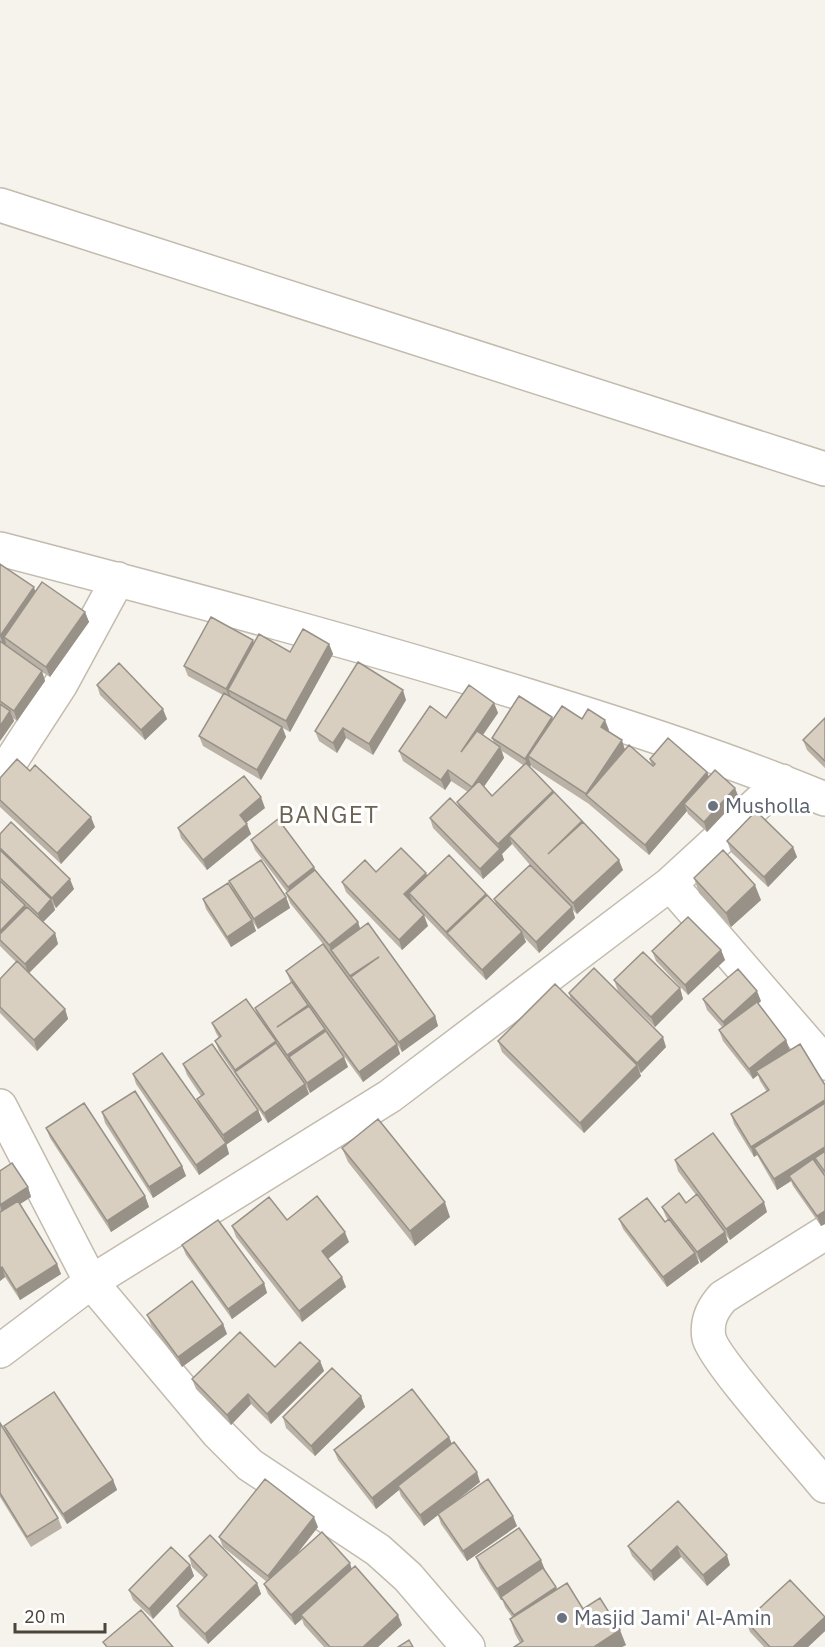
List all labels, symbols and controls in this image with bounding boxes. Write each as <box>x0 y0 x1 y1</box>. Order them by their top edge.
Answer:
place label: Musholla <box>725 791 810 819</box>
district label: BANGET <box>278 798 380 830</box>
marker: Musholla <box>706 799 720 813</box>
scale bar <box>15 1596 105 1634</box>
place label: Masjid Jami' Al-Amin <box>574 1603 772 1631</box>
text: 20 m <box>24 1605 66 1628</box>
marker: Masjid Jami' Al-Amin <box>555 1611 569 1625</box>

